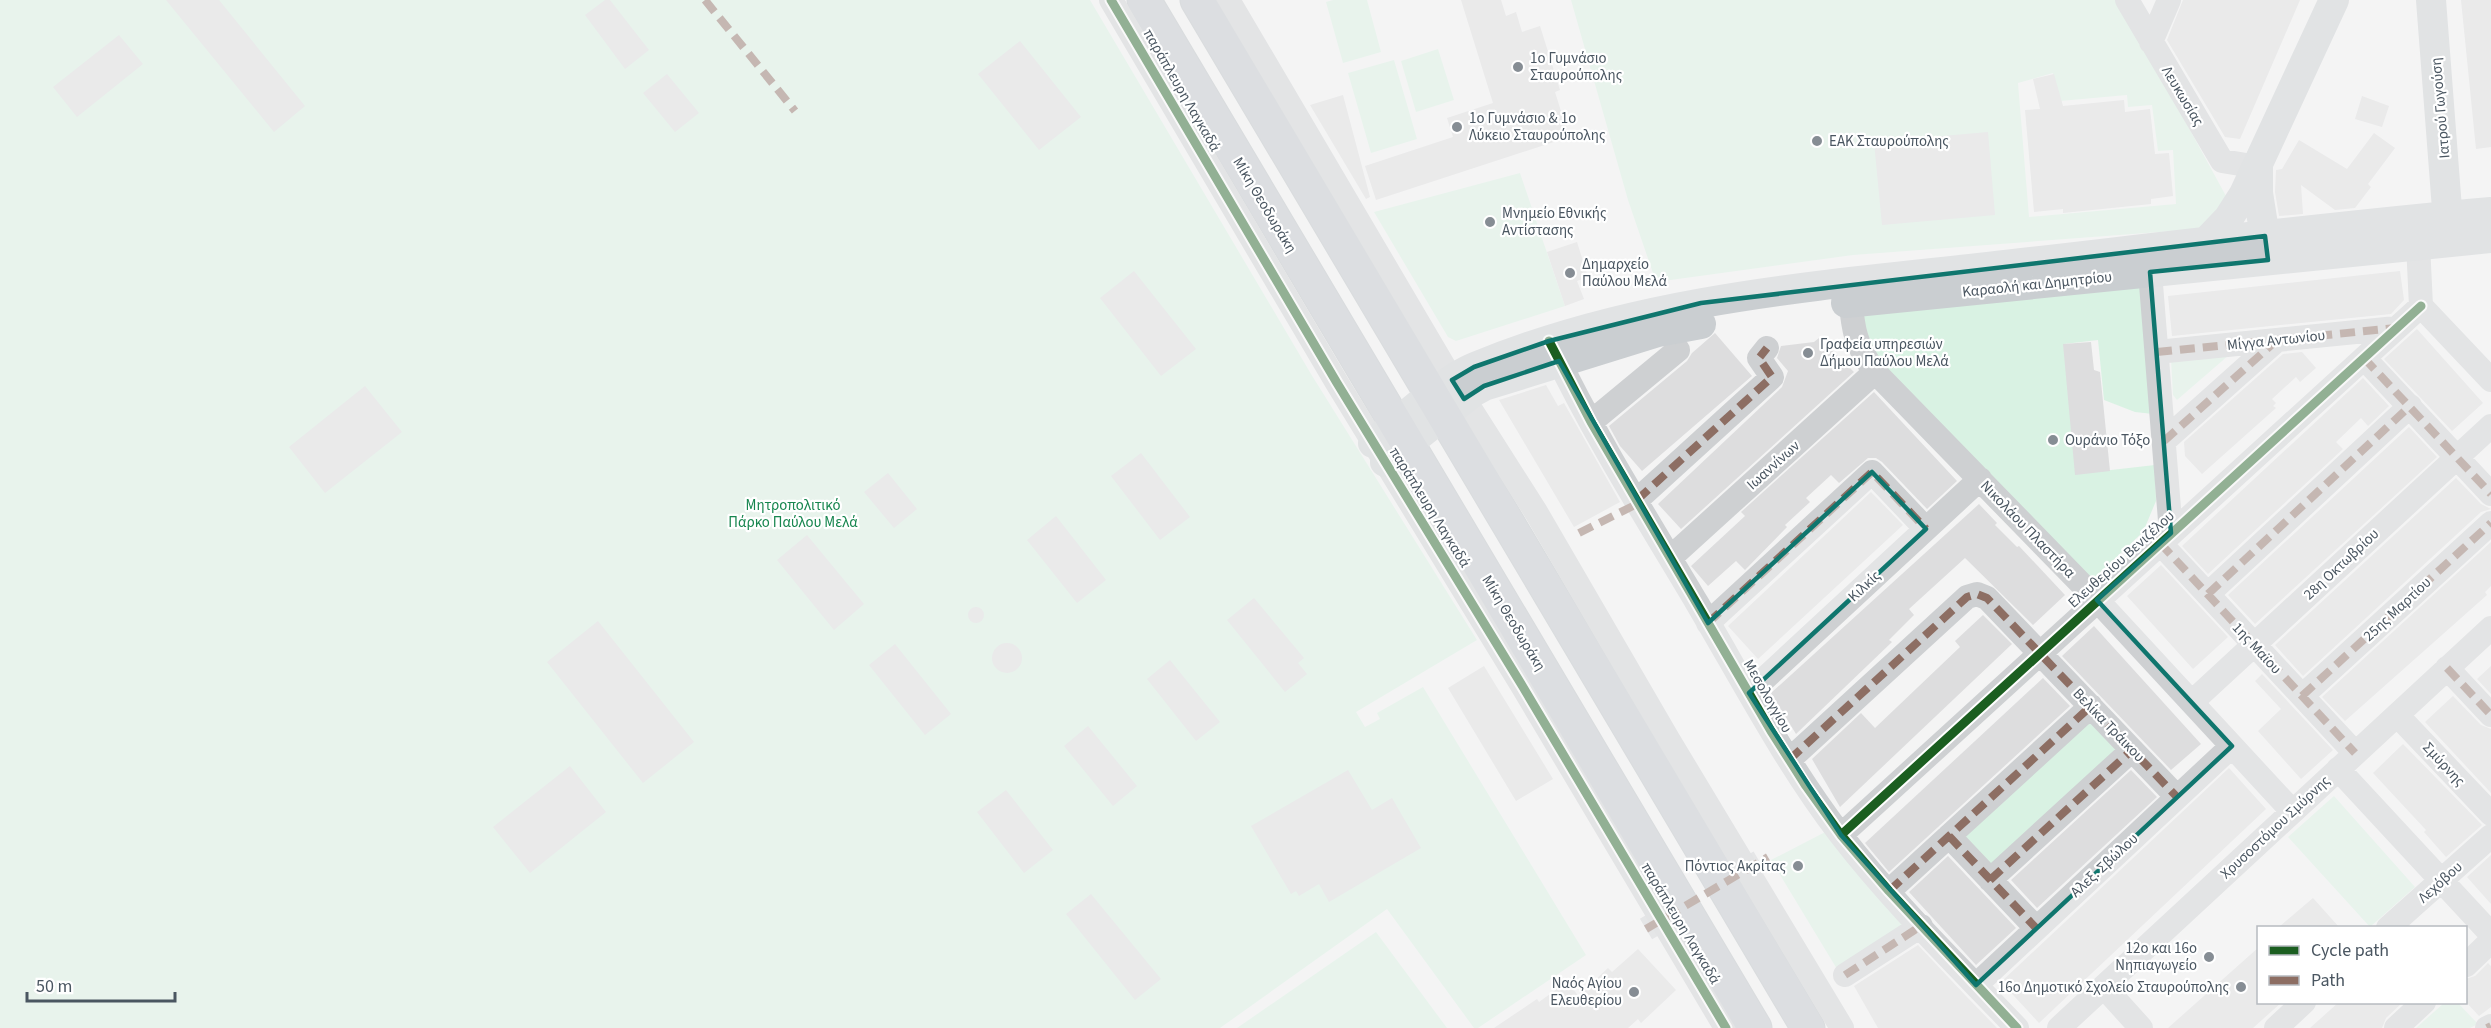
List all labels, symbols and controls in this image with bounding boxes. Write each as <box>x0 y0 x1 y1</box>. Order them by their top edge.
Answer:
street label: παράπλευρη Λαγκαδά <box>1138 25 1226 156</box>
place label: 1ο Γυμνάσιο Σταυρούπολης <box>1530 48 1623 86</box>
street label: Ιατρού Γωγούση <box>2426 57 2455 159</box>
marker: 1ο Γυμνάσιο Σταυρούπολης <box>1511 60 1525 74</box>
street label: Λευκωσίας <box>2156 62 2209 131</box>
place label: 1ο Γυμνάσιο & 1ο Λύκειο Σταυρούπολης <box>1469 108 1606 146</box>
marker: 1ο Γυμνάσιο & 1ο Λύκειο Σταυρούπολης <box>1450 120 1464 134</box>
place label: EAK Σταυρούπολης <box>1829 131 1949 152</box>
marker: EAK Σταυρούπολης <box>1810 134 1824 148</box>
street label: Μίκη Θεοδωράκη <box>1228 153 1302 257</box>
place label: Μνημείο Εθνικής Αντίστασης <box>1502 203 1607 241</box>
marker: Μνημείο Εθνικής Αντίστασης <box>1483 215 1497 229</box>
place label: Δημαρχείο Παύλου Μελά <box>1582 254 1667 292</box>
marker: Δημαρχείο Παύλου Μελά <box>1563 266 1577 280</box>
street label: Καραολή και Δημητρίου <box>1961 266 2113 303</box>
street label: Μίγγα Αντωνίου <box>2226 325 2326 356</box>
place label: Γραφεία υπηρεσιών Δήμου Παύλου Μελά <box>1820 334 1949 372</box>
marker: Γραφεία υπηρεσιών Δήμου Παύλου Μελά <box>1801 346 1815 360</box>
place label: Ουράνιο Τόξο <box>2065 430 2150 451</box>
marker: Ουράνιο Τόξο <box>2046 433 2060 447</box>
street label: Ιωαννίνων <box>1742 436 1804 495</box>
street label: παράπλευρη Λαγκαδά <box>1384 443 1476 572</box>
street label: Νικολάου Πλαστήρα <box>1976 476 2080 583</box>
park label: Μητροπολιτικό Πάρκο Παύλου Μελά <box>728 495 858 533</box>
street label: Ελευθερίου Βενιζέλου <box>2063 506 2179 613</box>
street label: 28η Οκτωβρίου <box>2299 524 2384 605</box>
street label: Κιλκίς <box>1843 566 1886 607</box>
street label: Μίκη Θεοδωράκη <box>1477 571 1551 675</box>
street label: 25ης Μαρτίου <box>2359 572 2436 646</box>
street label: 1ης Μαϊου <box>2227 618 2286 679</box>
street label: Μεσολογγίου <box>1738 656 1797 737</box>
street label: Βελίκα Τράικου <box>2068 684 2149 767</box>
street label: Σμύρνης <box>2418 737 2470 792</box>
street label: Χρυσοστόμου Σμύρνης <box>2216 770 2335 884</box>
street label: Αλεξ. Σβώλου <box>2066 828 2143 902</box>
place label: Πόντιος Ακρίτας <box>1685 856 1787 877</box>
street label: Λεχόβου <box>2413 857 2467 908</box>
street label: παράπλευρη Λαγκαδά <box>1636 858 1726 989</box>
marker: Πόντιος Ακρίτας <box>1791 859 1805 873</box>
legend <box>2257 926 2467 1004</box>
place label: 12ο και 16ο Νηπιαγωγείο <box>2115 938 2197 976</box>
text: Cycle path <box>2311 938 2389 963</box>
marker: 12ο και 16ο Νηπιαγωγείο <box>2202 950 2216 964</box>
scale bar <box>27 965 176 1003</box>
text: Path <box>2311 968 2345 993</box>
place label: Ναός Αγίου Ελευθερίου <box>1550 973 1622 1011</box>
text: 50 m <box>36 974 72 999</box>
place label: 16ο Δημοτικό Σχολείο Σταυρούπολης <box>1998 977 2230 998</box>
marker: 16ο Δημοτικό Σχολείο Σταυρούπολης <box>2234 980 2248 994</box>
marker: Ναός Αγίου Ελευθερίου <box>1627 985 1641 999</box>

